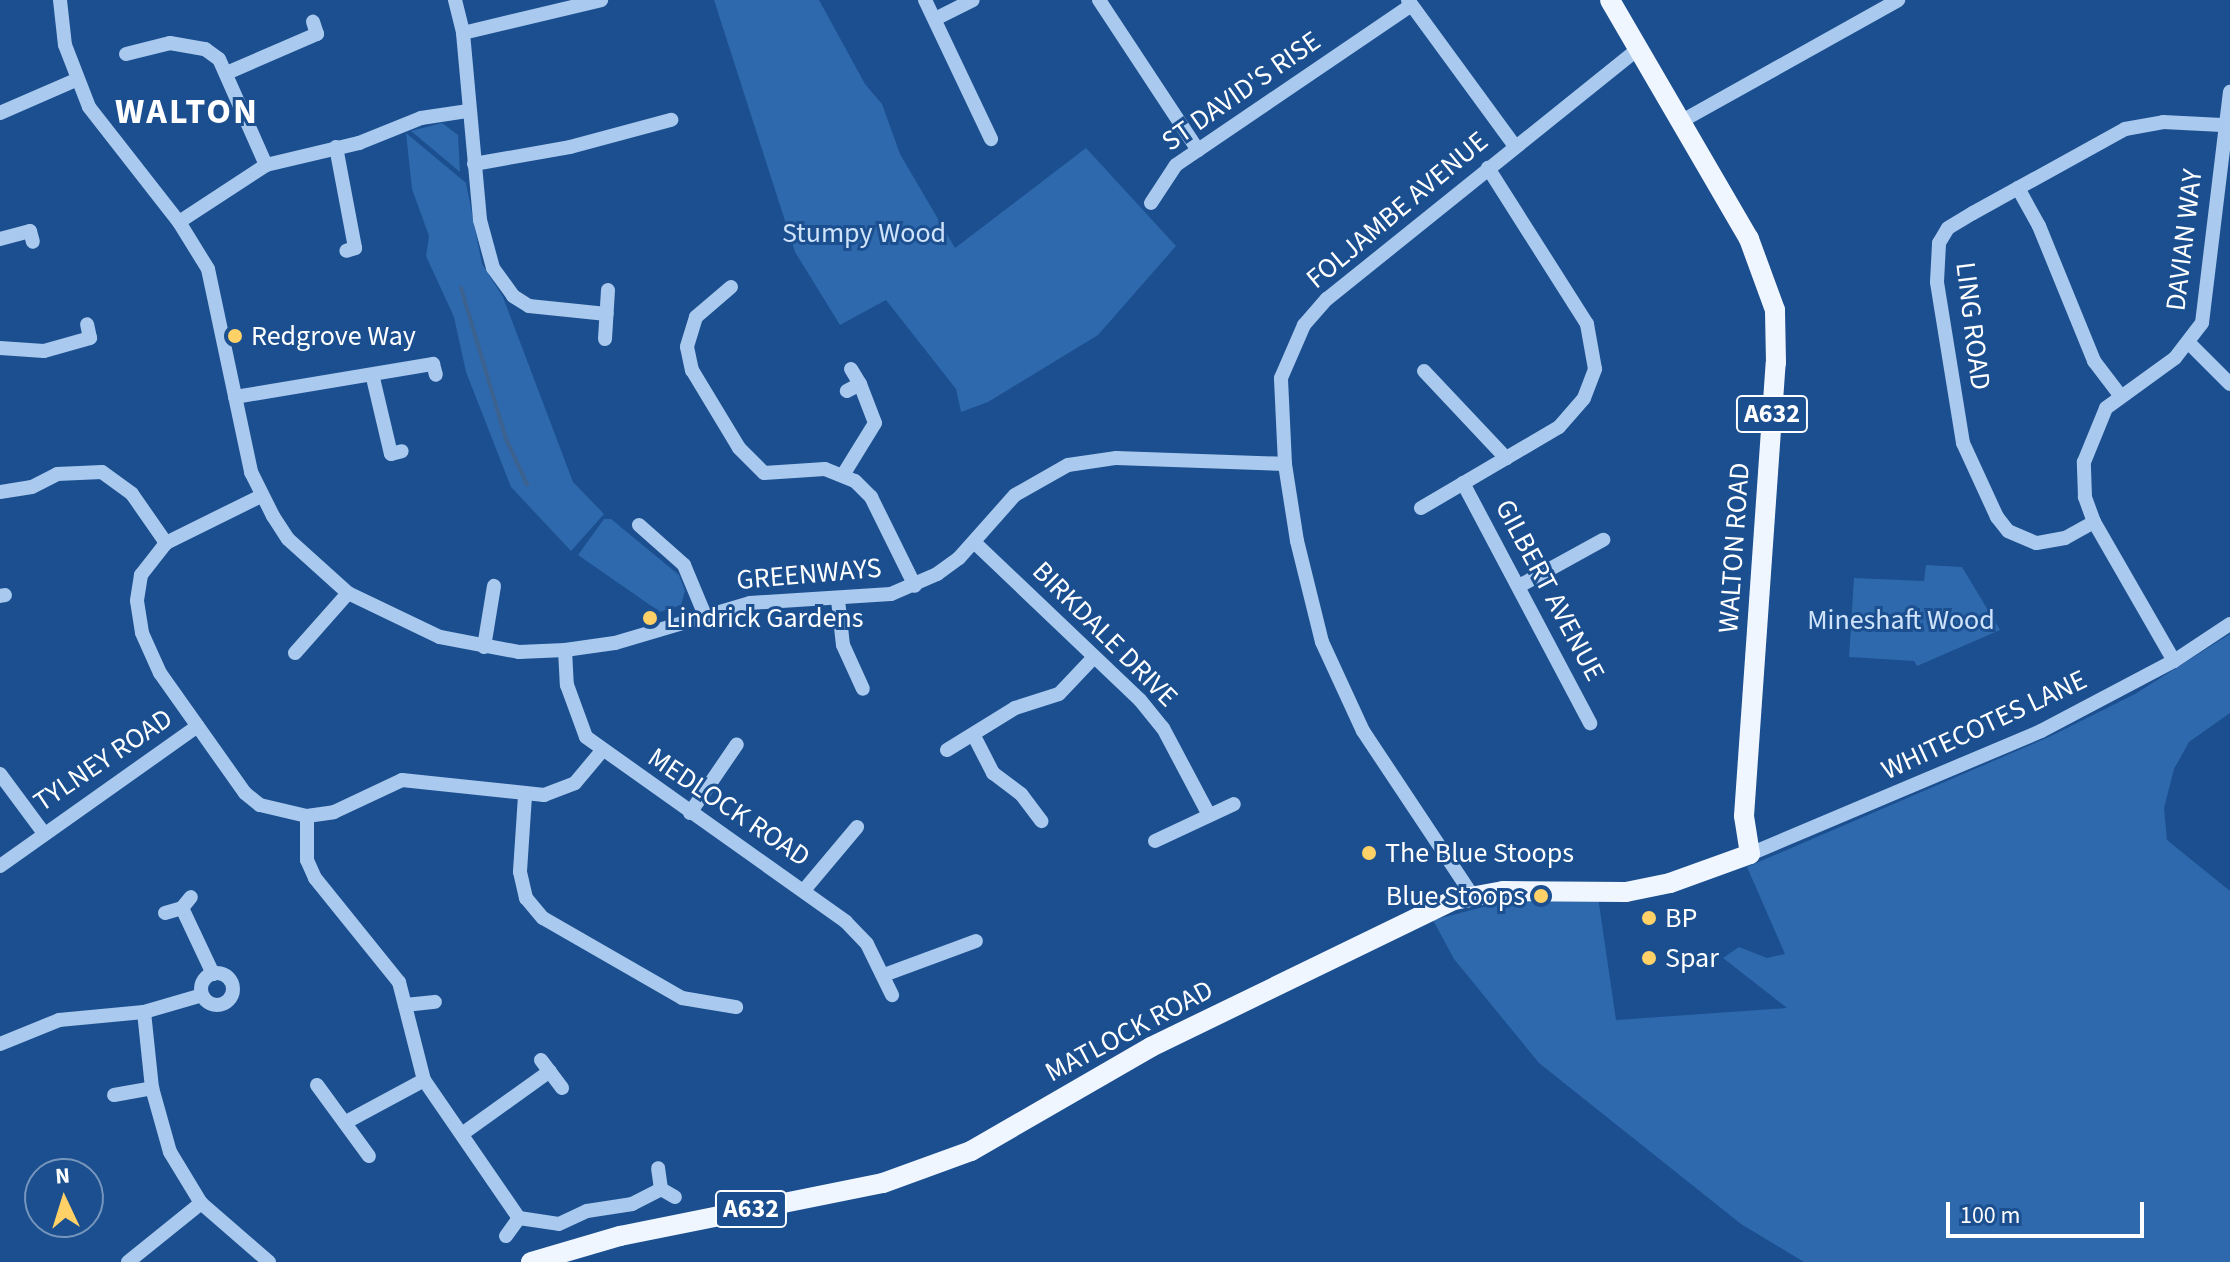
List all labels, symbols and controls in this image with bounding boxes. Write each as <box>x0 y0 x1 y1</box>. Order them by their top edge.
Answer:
street label: ST DAVID'S RISE <box>1155 24 1327 158</box>
district label: WALTON <box>115 90 259 134</box>
street label: FOLJAMBE AVENUE <box>1299 124 1495 296</box>
street label: DAVIAN WAY <box>2159 167 2209 313</box>
park label: Stumpy Wood <box>782 216 946 250</box>
street label: LING ROAD <box>1948 260 1998 392</box>
place label: Redgrove Way <box>251 319 416 353</box>
marker: Redgrove Way <box>226 327 244 345</box>
road number: A632 <box>1734 392 1810 436</box>
street label: WALTON ROAD <box>1711 462 1757 634</box>
street label: GILBERT AVENUE <box>1488 494 1612 686</box>
street label: GREENWAYS <box>735 551 883 597</box>
street label: BIRKDALE DRIVE <box>1025 554 1185 714</box>
place label: Lindrick Gardens <box>666 601 863 635</box>
park label: Mineshaft Wood <box>1807 603 1995 637</box>
marker: Lindrick Gardens <box>641 609 659 627</box>
street label: WHITECOTES LANE <box>1876 663 2092 787</box>
street label: TYLNEY ROAD <box>27 701 179 819</box>
street label: MEDLOCK ROAD <box>642 740 816 874</box>
place label: The Blue Stoops <box>1385 836 1574 870</box>
marker: The Blue Stoops <box>1360 844 1378 862</box>
place label: Blue Stoops <box>1386 879 1525 913</box>
marker: Blue Stoops <box>1532 887 1550 905</box>
place label: BP <box>1665 901 1697 935</box>
marker: BP <box>1640 909 1658 927</box>
place label: Spar <box>1665 941 1719 975</box>
marker: Spar <box>1640 949 1658 967</box>
street label: MATLOCK ROAD <box>1039 973 1219 1089</box>
north arrow <box>24 1158 104 1238</box>
text: N <box>54 1160 71 1193</box>
scale bar <box>1950 1186 2148 1236</box>
road number: A632 <box>713 1187 789 1231</box>
text: 100 m <box>1960 1198 2020 1233</box>

